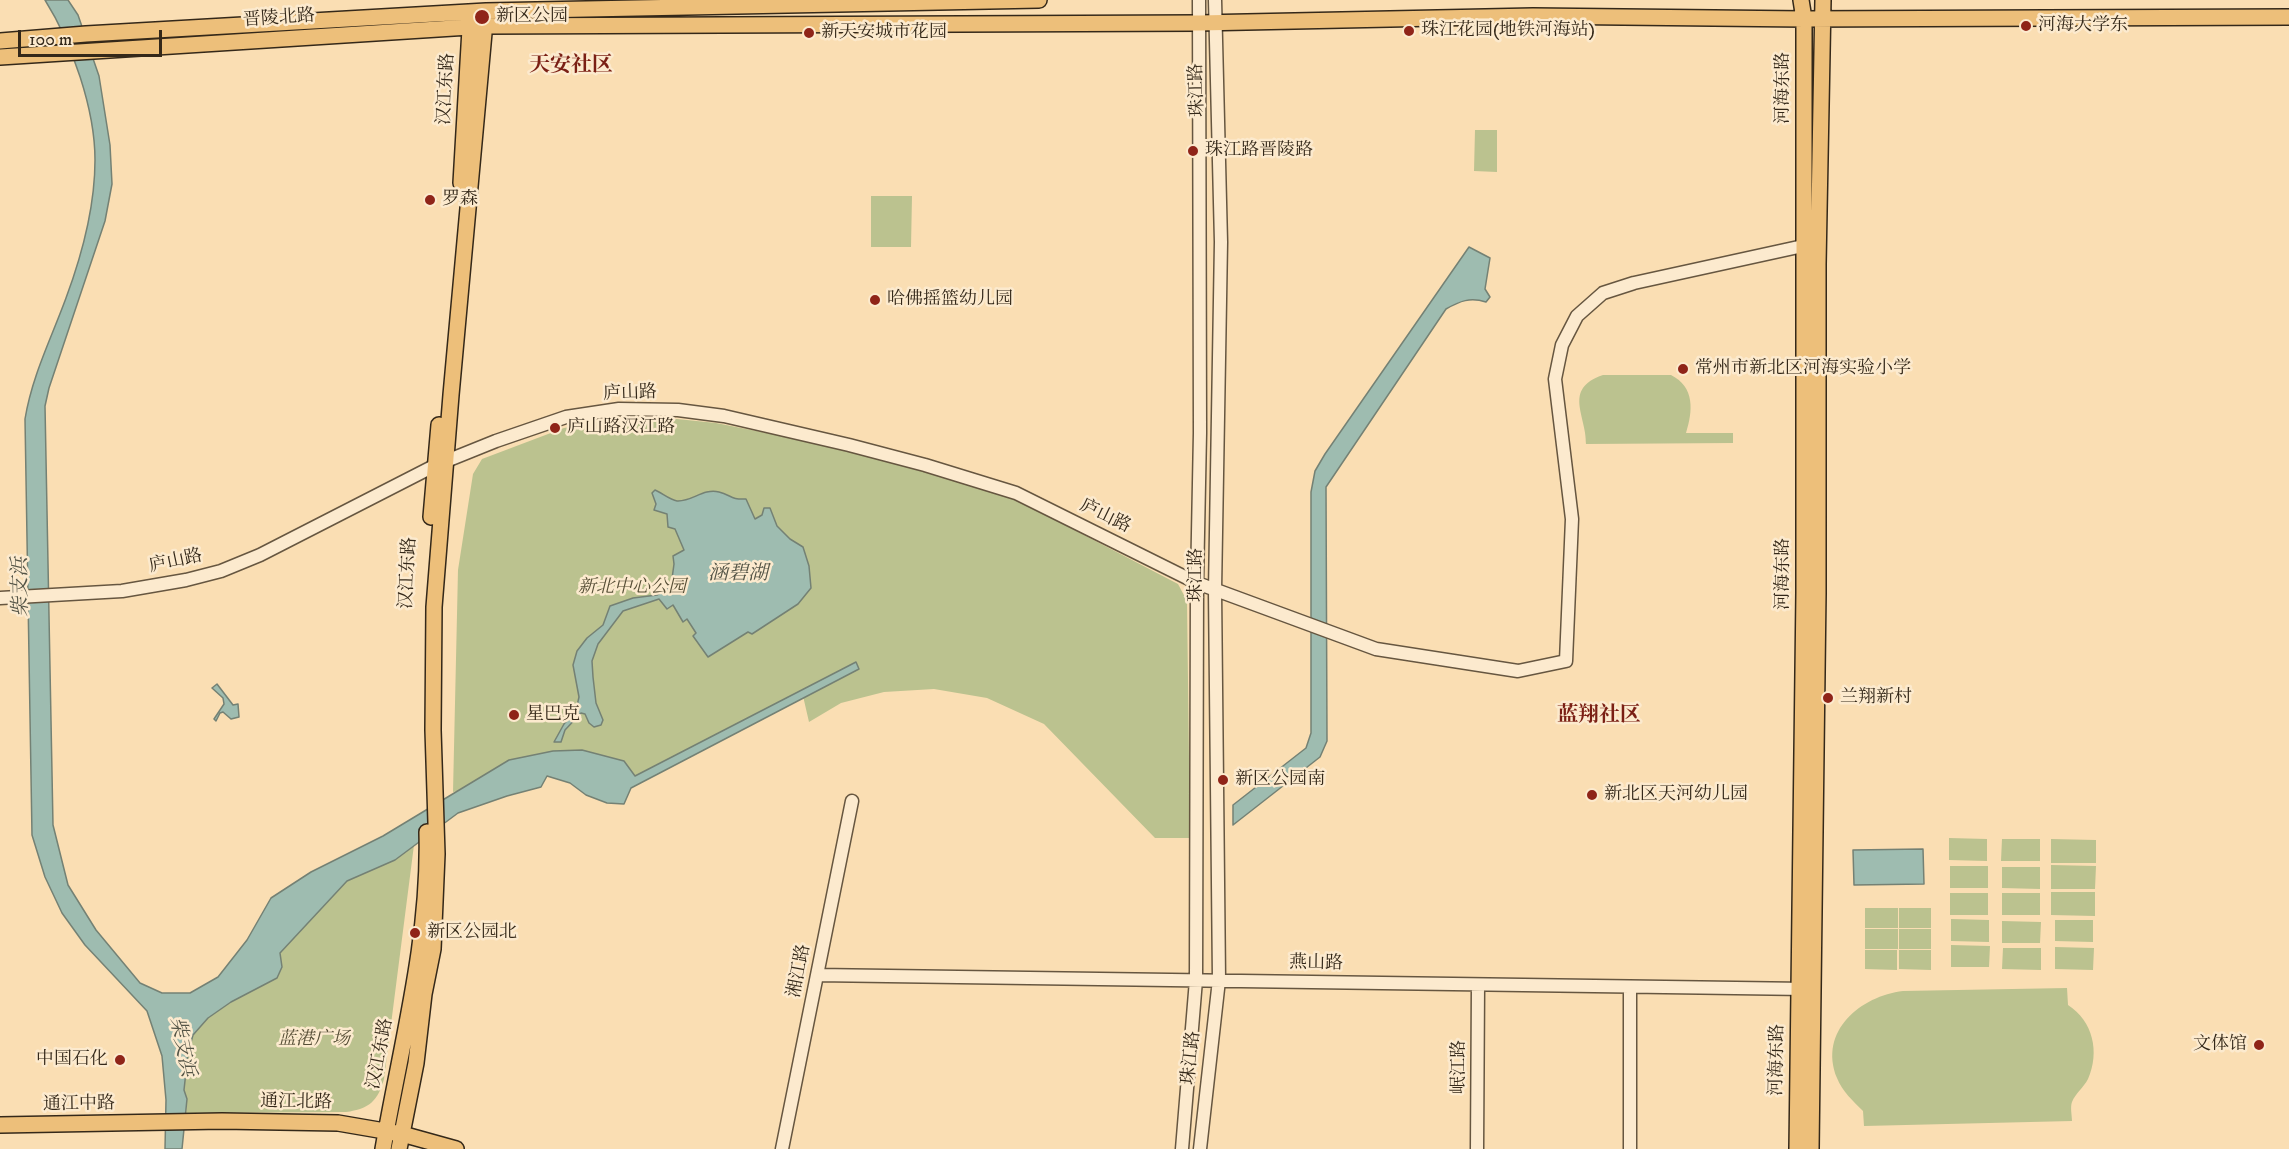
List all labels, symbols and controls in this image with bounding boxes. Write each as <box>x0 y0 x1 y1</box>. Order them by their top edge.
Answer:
street label: 晋陵北路 <box>242 6 316 32</box>
place label: 新区公园 <box>496 6 568 28</box>
marker: 新区公园 <box>473 8 491 26</box>
place label: 河海大学东 <box>2038 15 2128 37</box>
scale bar <box>21 18 165 56</box>
marker: 河海大学东 <box>2019 19 2033 33</box>
place label: 珠江花园(地铁河海站) <box>1421 20 1595 42</box>
place label: 新天安城市花园 <box>821 22 947 44</box>
marker: 珠江花园(地铁河海站) <box>1402 24 1416 38</box>
marker: 新天安城市花园 <box>802 26 816 40</box>
text: 100 m <box>29 29 72 51</box>
street label: 汉江东路 <box>434 52 460 126</box>
street label: 河海东路 <box>1773 52 1795 124</box>
district label: 天安社区 <box>529 54 613 80</box>
street label: 珠江路 <box>1186 63 1210 117</box>
place label: 珠江路晋陵路 <box>1205 140 1313 162</box>
marker: 珠江路晋陵路 <box>1186 144 1200 158</box>
place label: 罗森 <box>442 189 478 211</box>
marker: 罗森 <box>423 193 437 207</box>
place label: 哈佛摇篮幼儿园 <box>887 289 1013 311</box>
marker: 哈佛摇篮幼儿园 <box>868 293 882 307</box>
place label: 常州市新北区河海实验小学 <box>1695 358 1911 380</box>
marker: 常州市新北区河海实验小学 <box>1676 362 1690 376</box>
street label: 庐山路 <box>603 382 657 406</box>
place label: 庐山路汉江路 <box>567 417 675 439</box>
marker: 庐山路汉江路 <box>548 421 562 435</box>
street label: 庐山路 <box>1076 495 1134 539</box>
street label: 汉江东路 <box>396 536 422 610</box>
street label: 河海东路 <box>1773 538 1795 610</box>
street label: 庐山路 <box>147 546 205 578</box>
street label: 珠江路 <box>1186 548 1208 602</box>
water label: 柴支浜 <box>9 557 35 617</box>
water label: 涵碧湖 <box>708 563 768 587</box>
park label: 新北中心公园 <box>578 577 686 599</box>
place label: 兰翔新村 <box>1840 687 1912 709</box>
marker: 兰翔新村 <box>1821 691 1835 705</box>
place label: 星巴克 <box>526 704 580 726</box>
district label: 蓝翔社区 <box>1557 704 1641 730</box>
marker: 星巴克 <box>507 708 521 722</box>
place label: 新区公园南 <box>1235 769 1325 791</box>
marker: 新区公园南 <box>1216 773 1230 787</box>
place label: 新北区天河幼儿园 <box>1604 784 1748 806</box>
marker: 新北区天河幼儿园 <box>1585 788 1599 802</box>
place label: 新区公园北 <box>427 922 517 944</box>
marker: 新区公园北 <box>408 926 422 940</box>
street label: 湘江路 <box>784 942 816 1000</box>
street label: 燕山路 <box>1289 953 1343 975</box>
water label: 柴支浜 <box>163 1015 199 1079</box>
street label: 汉江东路 <box>364 1017 398 1091</box>
street label: 河海东路 <box>1767 1024 1789 1096</box>
park label: 蓝港广场 <box>278 1029 350 1051</box>
street label: 珠江路 <box>1178 1030 1206 1086</box>
place label: 文体馆 <box>2193 1034 2247 1056</box>
marker: 文体馆 <box>2252 1038 2266 1052</box>
street label: 岷江路 <box>1449 1040 1471 1094</box>
place label: 中国石化 <box>36 1049 108 1071</box>
marker: 中国石化 <box>113 1053 127 1067</box>
street label: 通江北路 <box>260 1092 332 1114</box>
street label: 通江中路 <box>43 1094 115 1116</box>

